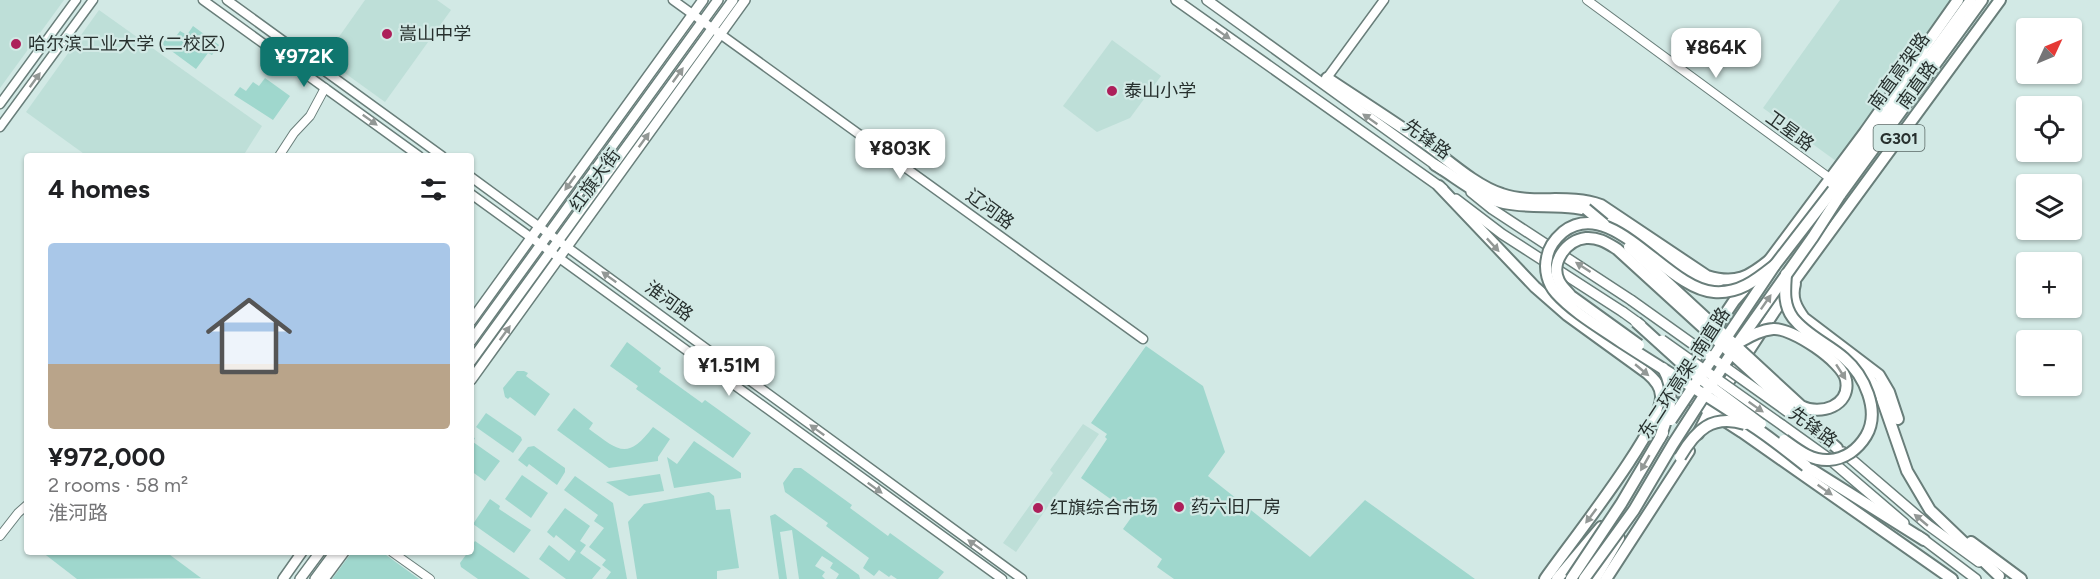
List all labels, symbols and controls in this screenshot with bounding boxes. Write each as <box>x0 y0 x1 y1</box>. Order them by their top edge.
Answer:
north arrow <box>2016 18 2082 84</box>
map controls <box>2016 18 2082 396</box>
place label: 嵩山中学 <box>399 23 471 45</box>
marker: 嵩山中学 <box>380 27 394 41</box>
one-way arrow <box>1215 28 1231 40</box>
pin: ¥864K <box>1674 28 1758 79</box>
street label: 南直高架路 <box>1864 28 1934 114</box>
place label: 哈尔滨工业大学 (二校区) <box>28 33 225 55</box>
text: ¥864K <box>1685 35 1747 59</box>
marker: 哈尔滨工业大学 (二校区) <box>9 37 23 51</box>
pin: ¥972K <box>262 37 346 88</box>
text: ¥972K <box>274 44 334 68</box>
street label: 南直路 <box>1892 57 1942 113</box>
one-way arrow <box>672 68 684 84</box>
one-way arrow <box>28 72 40 87</box>
place label: 泰山小学 <box>1124 80 1196 102</box>
marker: 泰山小学 <box>1105 84 1119 98</box>
button: locate <box>2016 96 2082 162</box>
street label: 卫星路 <box>1762 106 1818 156</box>
one-way arrow <box>1363 113 1378 125</box>
one-way arrow <box>361 114 377 126</box>
street label: 先锋路 <box>1399 114 1455 164</box>
road number: G301 <box>1874 125 1924 151</box>
pin: ¥803K <box>858 129 942 180</box>
one-way arrow <box>638 133 650 149</box>
text: ¥803K <box>869 136 931 160</box>
street label: 红旗大街 <box>565 144 625 216</box>
text: 4 homes <box>48 173 150 205</box>
icon: filters <box>417 173 450 206</box>
button: layers <box>2016 174 2082 240</box>
one-way arrow <box>564 175 576 191</box>
street label: 辽河路 <box>962 184 1018 234</box>
one-way arrow <box>1486 237 1500 251</box>
button: + <box>2016 252 2082 318</box>
one-way arrow <box>1575 261 1591 273</box>
one-way arrow <box>601 271 617 284</box>
street label: 淮河路 <box>641 276 697 326</box>
icon: home <box>195 282 303 390</box>
one-way arrow <box>1760 295 1772 311</box>
street label: 东二环高架-南直路 <box>1634 303 1734 443</box>
one-way arrow <box>499 325 511 341</box>
button: − <box>2016 330 2082 396</box>
pin: ¥1.51M <box>680 346 778 397</box>
text: ¥1.51M <box>698 353 760 377</box>
one-way arrow <box>1634 363 1650 376</box>
one-way arrow <box>1836 364 1847 381</box>
one-way arrow <box>1748 401 1764 413</box>
street label: 先锋路 <box>1785 402 1841 452</box>
one-way arrow <box>810 424 825 436</box>
text: ¥972,000 <box>48 441 165 473</box>
one-way arrow <box>1640 455 1651 471</box>
text: 2 rooms · 58 m² <box>48 473 188 497</box>
one-way arrow <box>866 482 882 494</box>
one-way arrow <box>1816 484 1832 496</box>
place label: 药六旧厂房 <box>1191 496 1281 518</box>
place label: 红旗综合市场 <box>1050 497 1158 519</box>
marker: 药六旧厂房 <box>1172 500 1186 514</box>
text: 淮河路 <box>48 501 108 525</box>
marker: 红旗综合市场 <box>1031 501 1045 515</box>
one-way arrow <box>1586 509 1598 524</box>
one-way arrow <box>1914 514 1929 527</box>
one-way arrow <box>967 539 983 551</box>

